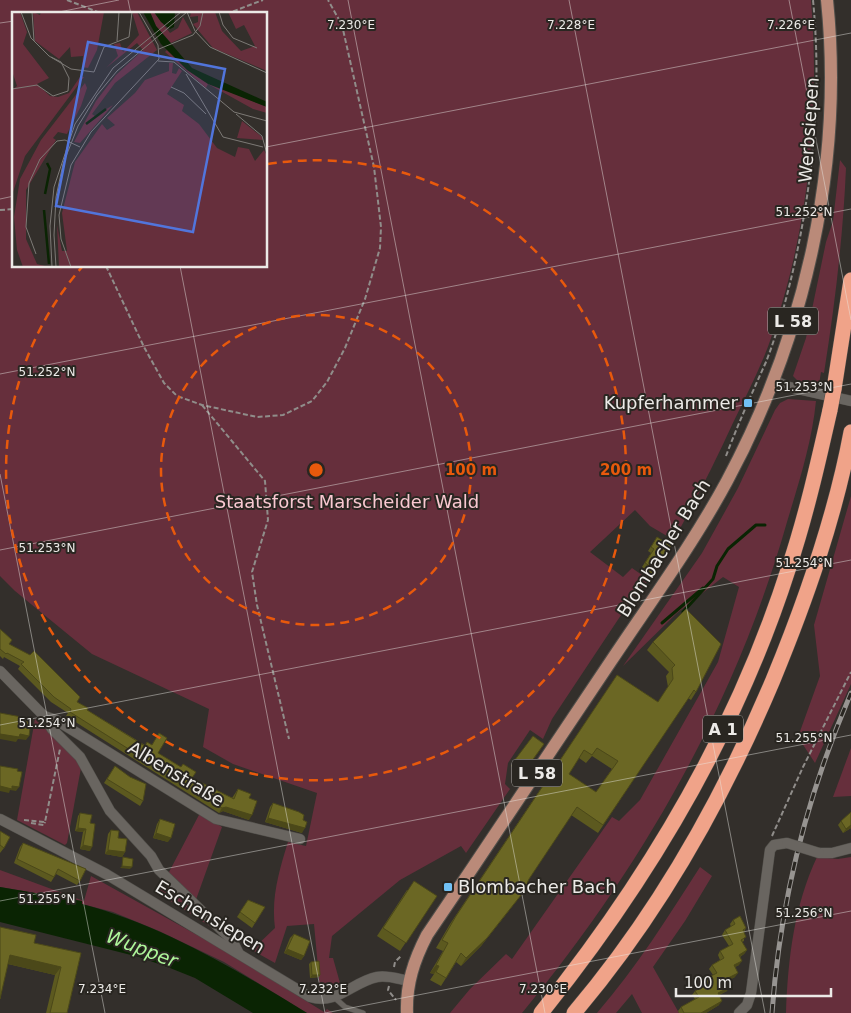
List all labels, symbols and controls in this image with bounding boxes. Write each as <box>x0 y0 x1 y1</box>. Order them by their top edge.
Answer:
inset map <box>12 12 268 268</box>
text: 7.230°E <box>327 18 375 32</box>
text: 7.228°E <box>547 18 595 32</box>
text: 7.226°E <box>767 18 815 32</box>
street label: Werbsiepen <box>794 76 823 184</box>
text: 51.252°N <box>776 205 832 219</box>
road number: L 58 <box>768 308 818 334</box>
text: 51.252°N <box>19 365 75 379</box>
text: 51.253°N <box>776 380 832 394</box>
place label: Kupferhammer <box>604 392 739 413</box>
marker: Kupferhammer <box>742 397 754 409</box>
centre of rings <box>307 461 325 479</box>
text: 100 m <box>445 461 497 479</box>
text: 200 m <box>600 461 652 479</box>
street label: Blombacher Bach <box>613 475 714 621</box>
park label: Staatsforst Marscheider Wald <box>215 491 479 512</box>
text: 51.253°N <box>19 541 75 555</box>
text: 51.254°N <box>776 556 832 570</box>
text: 51.254°N <box>19 716 75 730</box>
road number: A 1 <box>703 716 743 742</box>
text: 51.255°N <box>776 731 832 745</box>
street label: Albenstraße <box>124 737 228 811</box>
road number: L 58 <box>512 760 562 786</box>
street label: Eschensiepen <box>152 876 269 957</box>
place label: Blombacher Bach <box>458 876 617 897</box>
marker: Blombacher Bach <box>442 881 454 893</box>
text: 51.255°N <box>19 892 75 906</box>
text: 51.256°N <box>776 906 832 920</box>
water label: Wupper <box>103 924 182 972</box>
scale bar <box>676 966 831 998</box>
text: 100 m <box>684 974 732 992</box>
text: 7.234°E <box>78 982 126 996</box>
text: 7.232°E <box>299 982 347 996</box>
text: 7.230°E <box>519 982 567 996</box>

